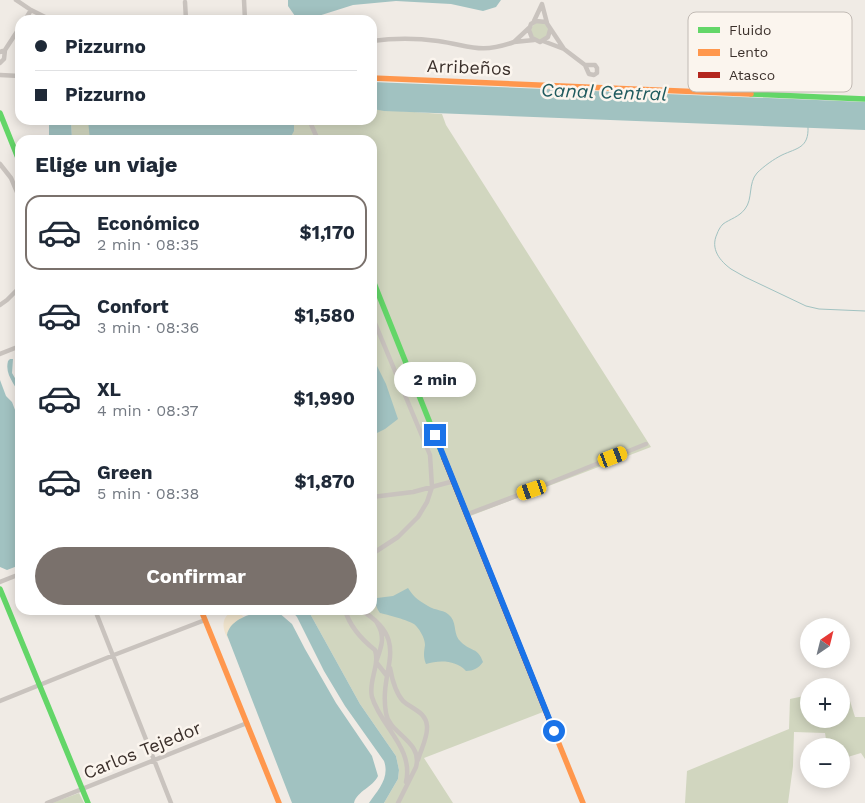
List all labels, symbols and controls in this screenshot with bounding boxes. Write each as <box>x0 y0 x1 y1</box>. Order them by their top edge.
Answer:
legend <box>688 12 852 92</box>
text: Fluido <box>729 22 771 38</box>
text: Pizzurno <box>65 35 146 58</box>
text: Lento <box>729 44 768 60</box>
street label: Arribeños <box>426 55 512 79</box>
text: Atasco <box>729 67 775 83</box>
water label: Canal Central <box>541 78 668 106</box>
text: Pizzurno <box>65 83 146 106</box>
text: Elige un viaje <box>35 152 178 177</box>
icon: car <box>37 210 82 255</box>
text: Económico <box>97 212 200 235</box>
text: $1,170 <box>300 221 355 244</box>
text: 2 min · 08:35 <box>97 235 199 254</box>
icon: car <box>37 293 82 338</box>
text: Confort <box>97 295 168 318</box>
text: $1,580 <box>294 304 355 327</box>
text: 3 min · 08:36 <box>97 318 199 337</box>
callout: 2 min <box>394 362 476 398</box>
text: 2 min <box>413 370 457 389</box>
icon: car <box>37 376 82 421</box>
text: XL <box>97 378 121 401</box>
text: $1,990 <box>293 387 355 410</box>
text: 4 min · 08:37 <box>97 401 198 420</box>
route end <box>424 424 446 446</box>
car <box>596 445 629 469</box>
icon: car <box>37 459 82 504</box>
text: Green <box>97 461 153 484</box>
text: $1,870 <box>295 470 355 493</box>
car <box>515 478 548 502</box>
text: 5 min · 08:38 <box>97 484 199 503</box>
button: Confirmar <box>35 547 357 605</box>
north arrow <box>800 618 850 668</box>
map controls <box>800 618 850 788</box>
button: + <box>800 678 850 728</box>
street label: Carlos Tejedor <box>80 717 204 783</box>
route start <box>543 720 565 742</box>
button: − <box>800 738 850 788</box>

